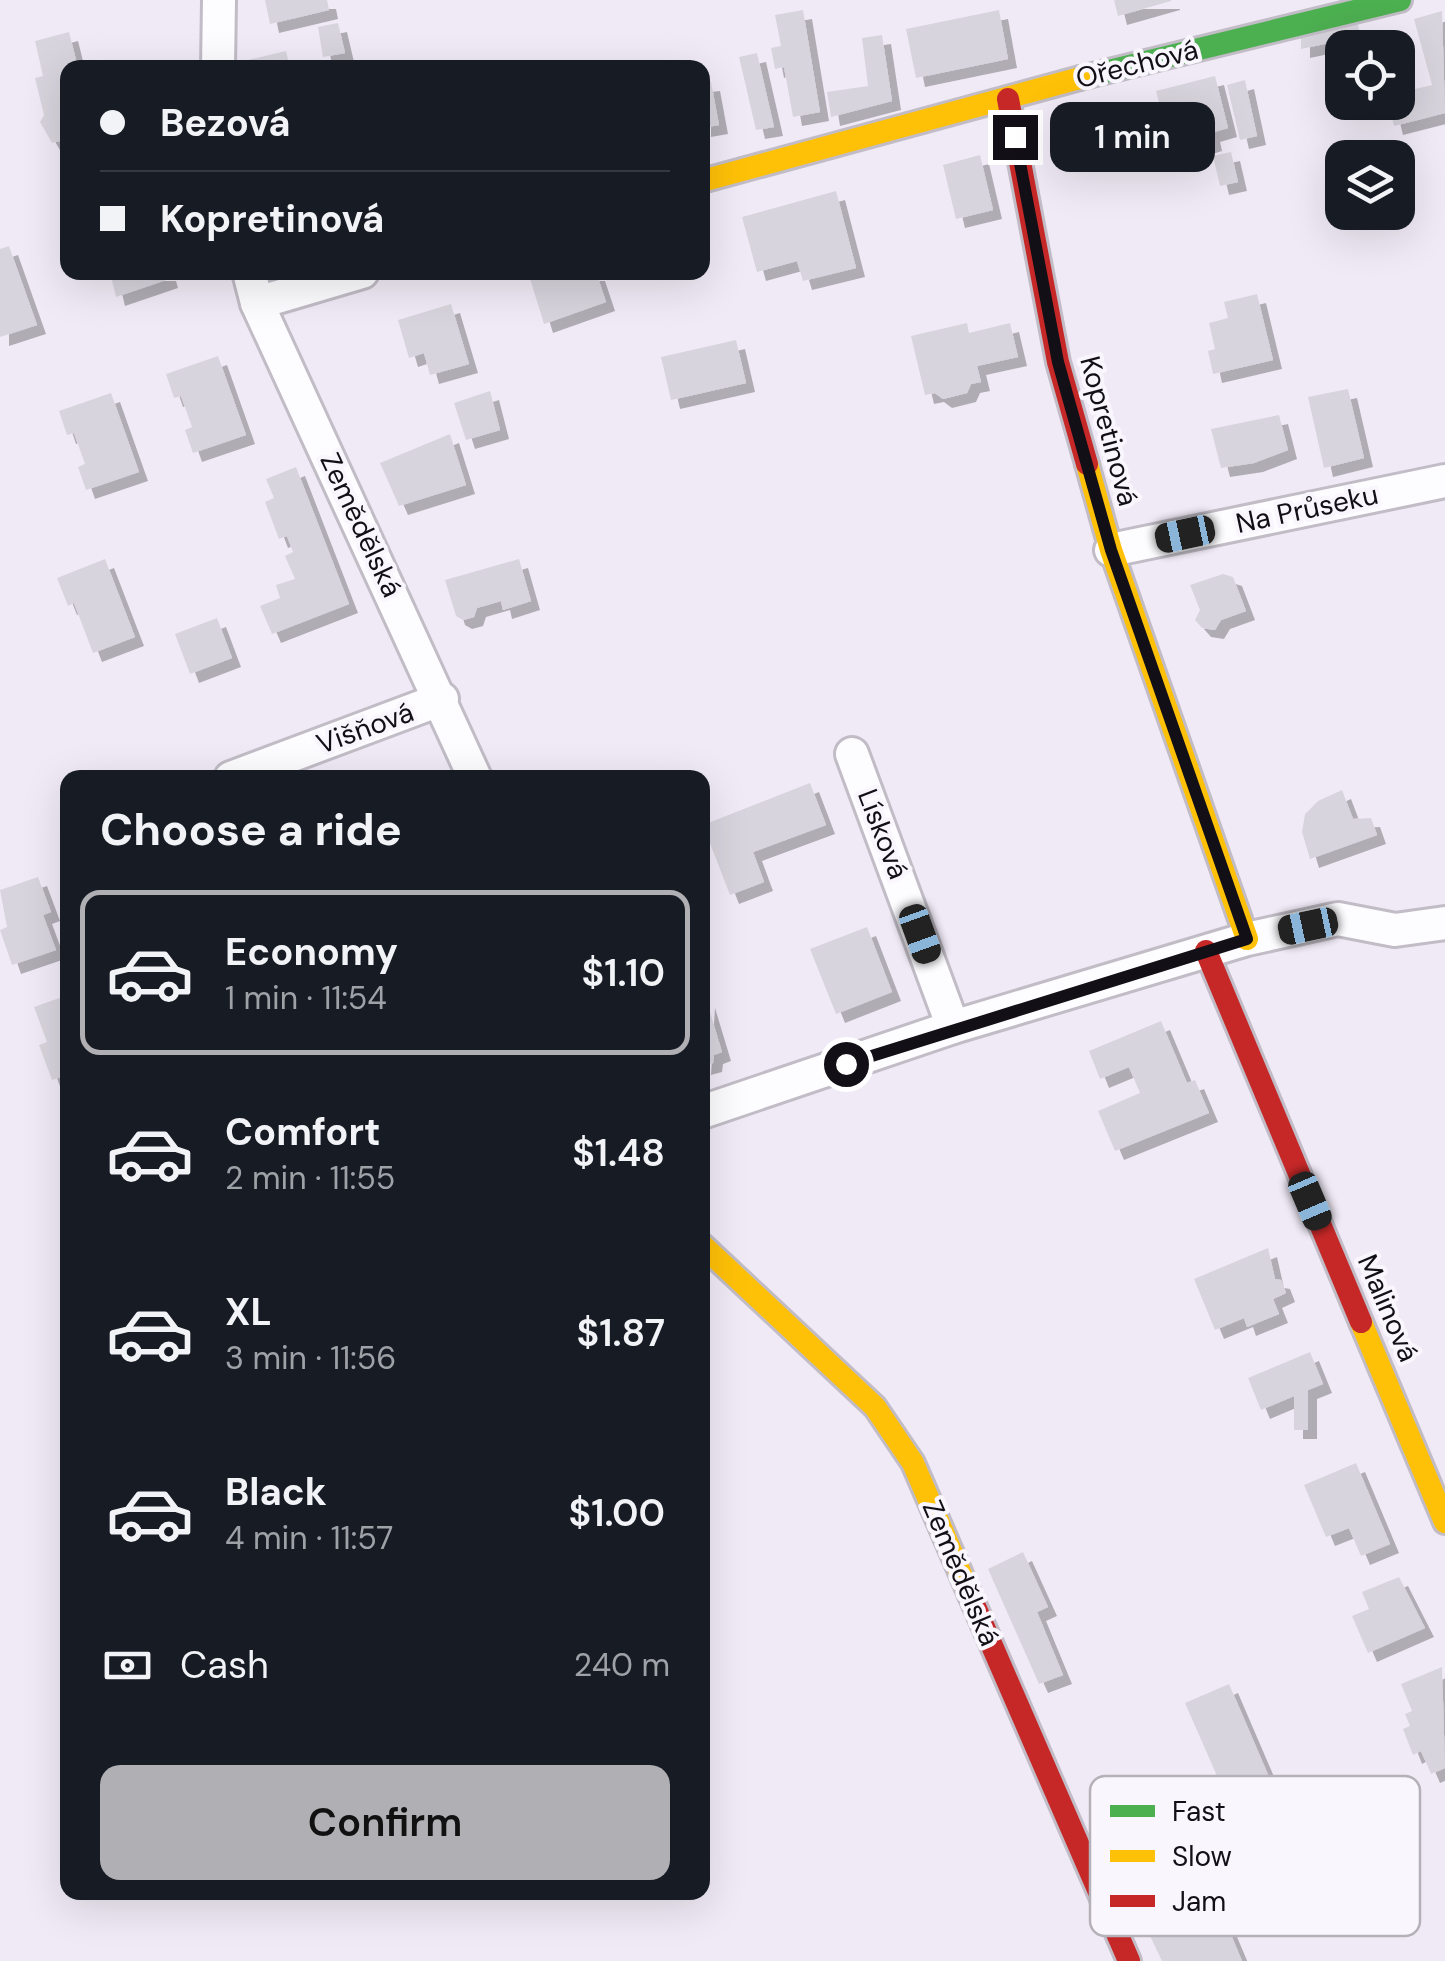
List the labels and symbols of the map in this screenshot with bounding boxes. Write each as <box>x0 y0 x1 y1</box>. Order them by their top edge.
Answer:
street label: Ořechová <box>1072 31 1202 97</box>
callout: 1 min <box>1050 102 1215 172</box>
route end <box>993 115 1038 160</box>
street label: Kopretinová <box>1071 352 1147 510</box>
street label: Zemědělská <box>312 447 410 603</box>
street label: Na Průseku <box>1232 476 1382 542</box>
car <box>1153 513 1217 555</box>
street label: Višňová <box>311 693 419 763</box>
street label: Lísková <box>849 784 917 884</box>
car <box>896 901 944 967</box>
car <box>1276 905 1340 947</box>
route start <box>824 1042 869 1087</box>
car <box>1284 1168 1336 1234</box>
street label: Malinová <box>1349 1249 1427 1367</box>
street label: Zemědělská <box>914 1494 1008 1652</box>
legend <box>1090 1776 1420 1936</box>
text: Fast <box>1172 1793 1226 1830</box>
text: Slow <box>1172 1838 1232 1875</box>
text: Jam <box>1172 1883 1226 1920</box>

